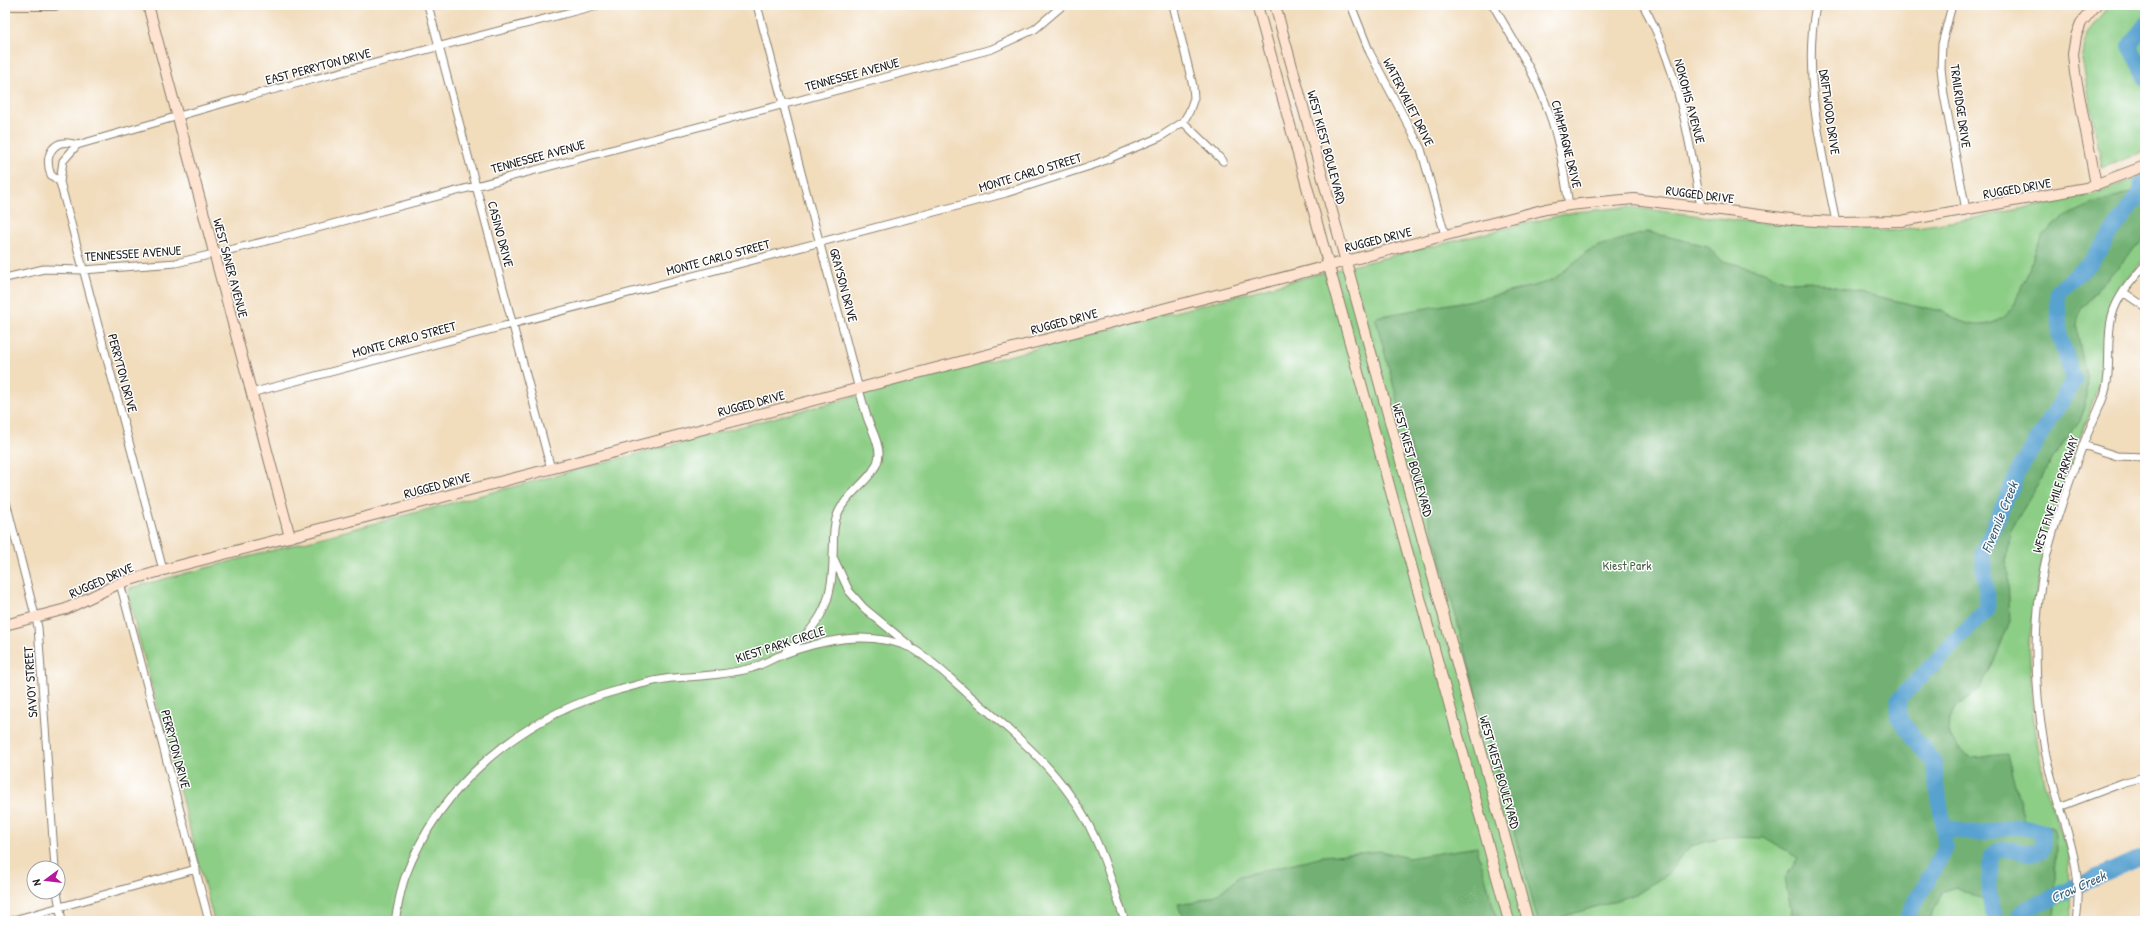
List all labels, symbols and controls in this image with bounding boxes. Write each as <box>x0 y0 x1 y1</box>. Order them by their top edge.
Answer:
street label: EAST PERRYTON DRIVE <box>263 43 373 89</box>
street label: TENNESSEE AVENUE <box>803 53 901 95</box>
street label: WATERVALIET DRIVE <box>1379 55 1439 149</box>
street label: NOKOMIS AVENUE <box>1670 57 1710 146</box>
street label: TRAILRIDGE DRIVE <box>1946 63 1976 149</box>
street label: DRIFTWOOD DRIVE <box>1815 68 1845 156</box>
street label: WEST KIEST BOULEVARD <box>1303 88 1351 206</box>
street label: CHAMPAGNE DRIVE <box>1547 98 1587 190</box>
street label: TENNESSEE AVENUE <box>489 135 587 177</box>
street label: MONTE CARLO STREET <box>976 148 1085 196</box>
street label: RUGGED DRIVE <box>1982 173 2053 203</box>
street label: RUGGED DRIVE <box>1665 181 1735 207</box>
street label: CASINO DRIVE <box>484 199 519 269</box>
street label: WEST SANER AVENUE <box>209 216 253 320</box>
street label: RUGGED DRIVE <box>1343 222 1414 256</box>
street label: MONTE CARLO STREET <box>664 234 773 279</box>
street label: TENNESSEE AVENUE <box>84 241 182 265</box>
street label: GRAYSON DRIVE <box>826 246 863 324</box>
street label: RUGGED DRIVE <box>1029 303 1100 339</box>
street label: MONTE CARLO STREET <box>350 316 459 361</box>
street label: PERRYTON DRIVE <box>104 332 142 415</box>
street label: RUGGED DRIVE <box>716 385 787 421</box>
street label: WEST KIEST BOULEVARD <box>1388 401 1438 519</box>
street label: WEST FIVE MILE PARKWAY <box>2028 433 2083 555</box>
street label: RUGGED DRIVE <box>402 467 473 503</box>
water label: Fivemile Creek <box>1976 478 2022 555</box>
park label: Kiest Park <box>1602 556 1652 574</box>
street label: RUGGED DRIVE <box>66 558 136 602</box>
street label: KIEST PARK CIRCLE <box>733 621 827 667</box>
street label: SAVOY STREET <box>18 645 41 718</box>
street label: PERRYTON DRIVE <box>157 708 195 791</box>
street label: WEST KIEST BOULEVARD <box>1475 713 1525 831</box>
north arrow <box>26 860 66 900</box>
water label: Crow Creek <box>2047 865 2110 907</box>
text: N <box>29 878 44 887</box>

